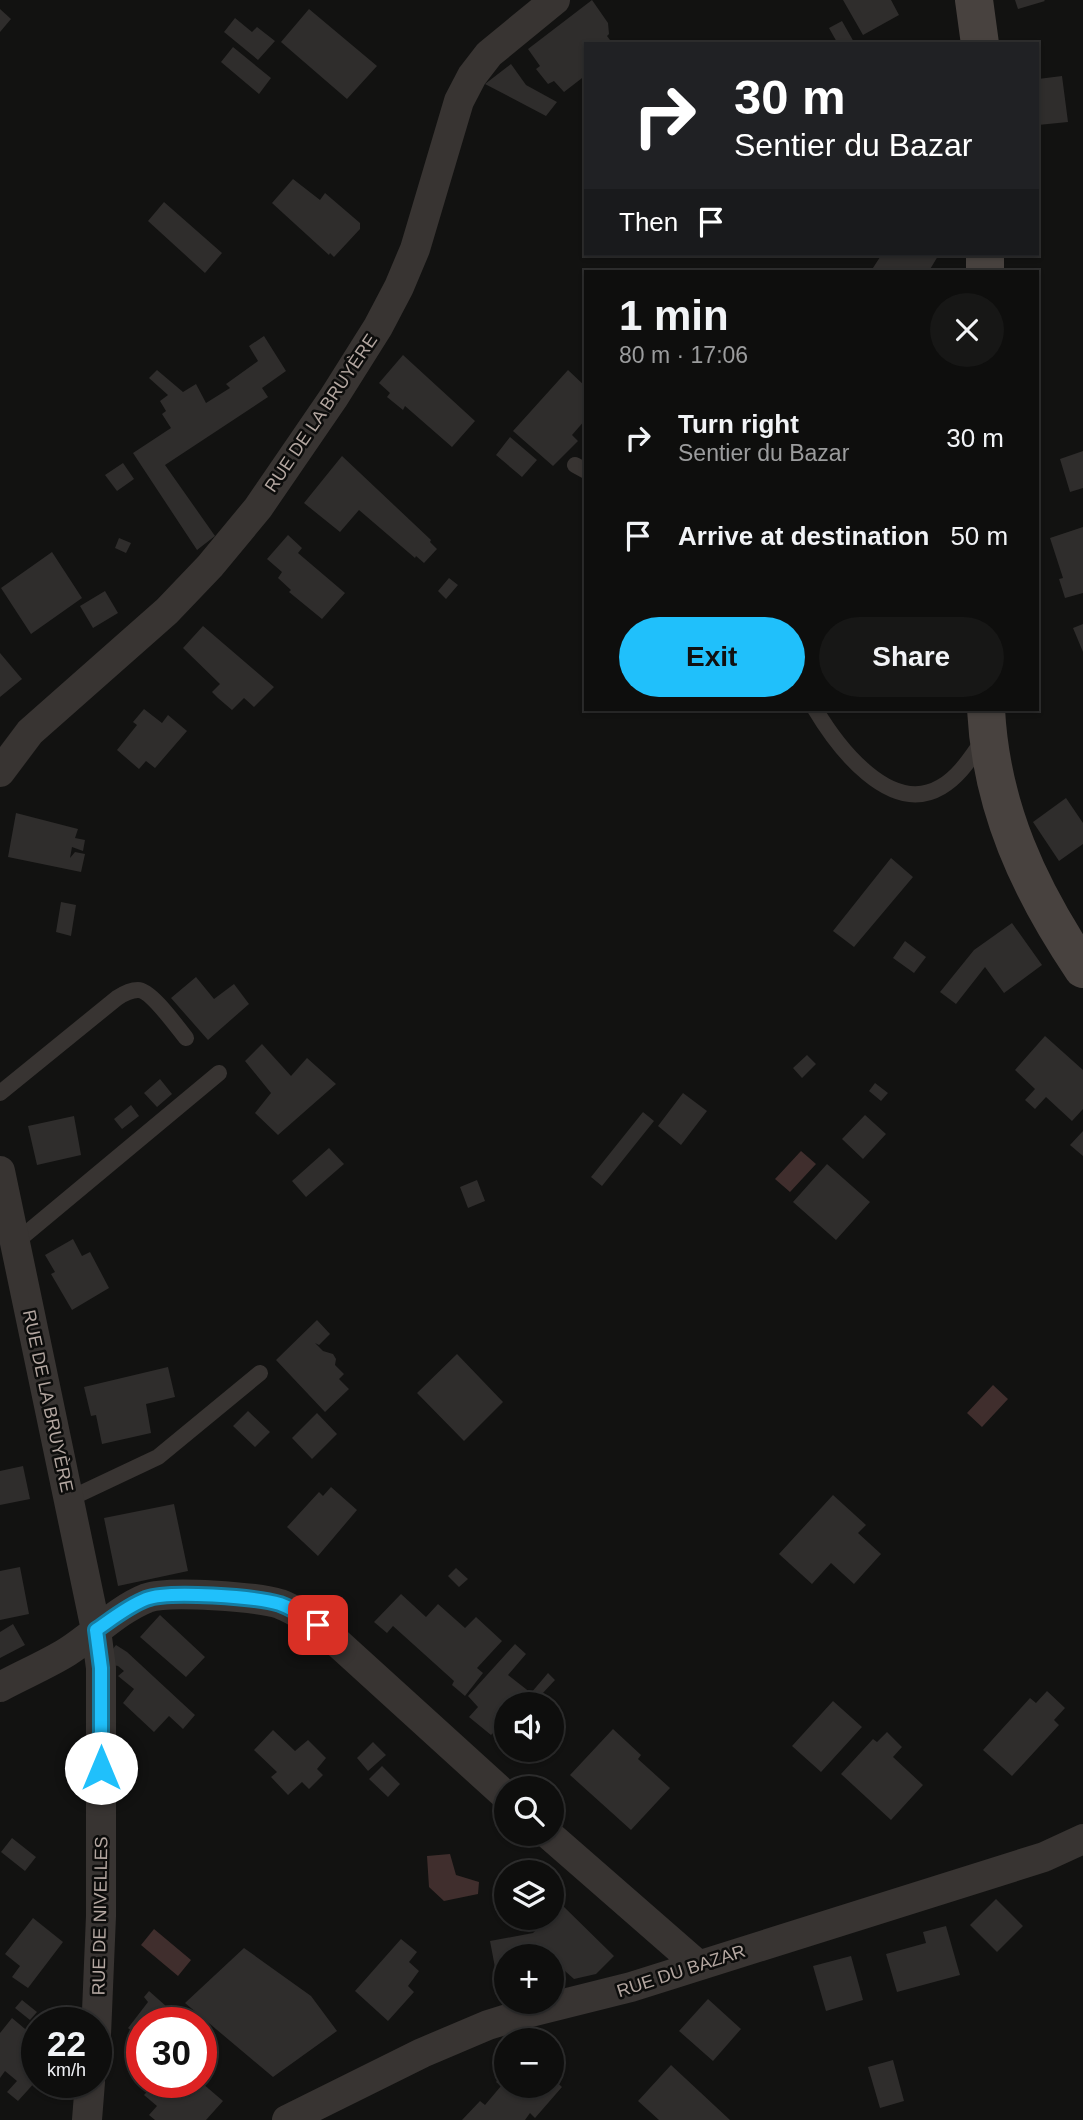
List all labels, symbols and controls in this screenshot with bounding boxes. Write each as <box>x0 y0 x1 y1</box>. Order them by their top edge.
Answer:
icon: right <box>619 70 710 161</box>
text: 30 m <box>734 70 846 124</box>
text: Sentier du Bazar <box>734 127 972 163</box>
icon: arrive <box>692 203 730 241</box>
text: Then <box>619 207 678 237</box>
text: 1 min <box>619 292 729 339</box>
button: close <box>930 293 1004 367</box>
street label: RUE DE LA BRUYÈRE <box>261 330 381 496</box>
text: 80 m · 17:06 <box>619 342 748 368</box>
text: Turn right <box>678 409 799 439</box>
icon: right <box>619 419 657 457</box>
text: 30 m <box>946 423 1004 453</box>
text: Sentier du Bazar <box>678 440 849 466</box>
icon: arrive <box>619 517 657 555</box>
text: Arrive at destination <box>678 521 929 551</box>
text: 50 m <box>950 521 1008 551</box>
button: Exit <box>619 617 805 697</box>
button: Share <box>819 617 1004 697</box>
street label: RUE DE LA BRUYÈRE <box>19 1308 77 1494</box>
pin <box>288 1595 348 1655</box>
icon: arrive <box>299 1606 337 1644</box>
map controls <box>494 1692 564 2098</box>
button: sound <box>494 1692 564 1762</box>
position arrow <box>64 1731 138 1805</box>
button: search <box>494 1776 564 1846</box>
street label: RUE DE NIVELLES <box>89 1836 111 1996</box>
button: layers <box>494 1860 564 1930</box>
street label: RUE DU BAZAR <box>614 1941 748 2001</box>
button: + <box>494 1944 564 2014</box>
speed limit sign: 30 <box>126 2007 217 2098</box>
text: 22 <box>47 2024 86 2063</box>
button: − <box>494 2028 564 2098</box>
text: km/h <box>47 2060 86 2080</box>

